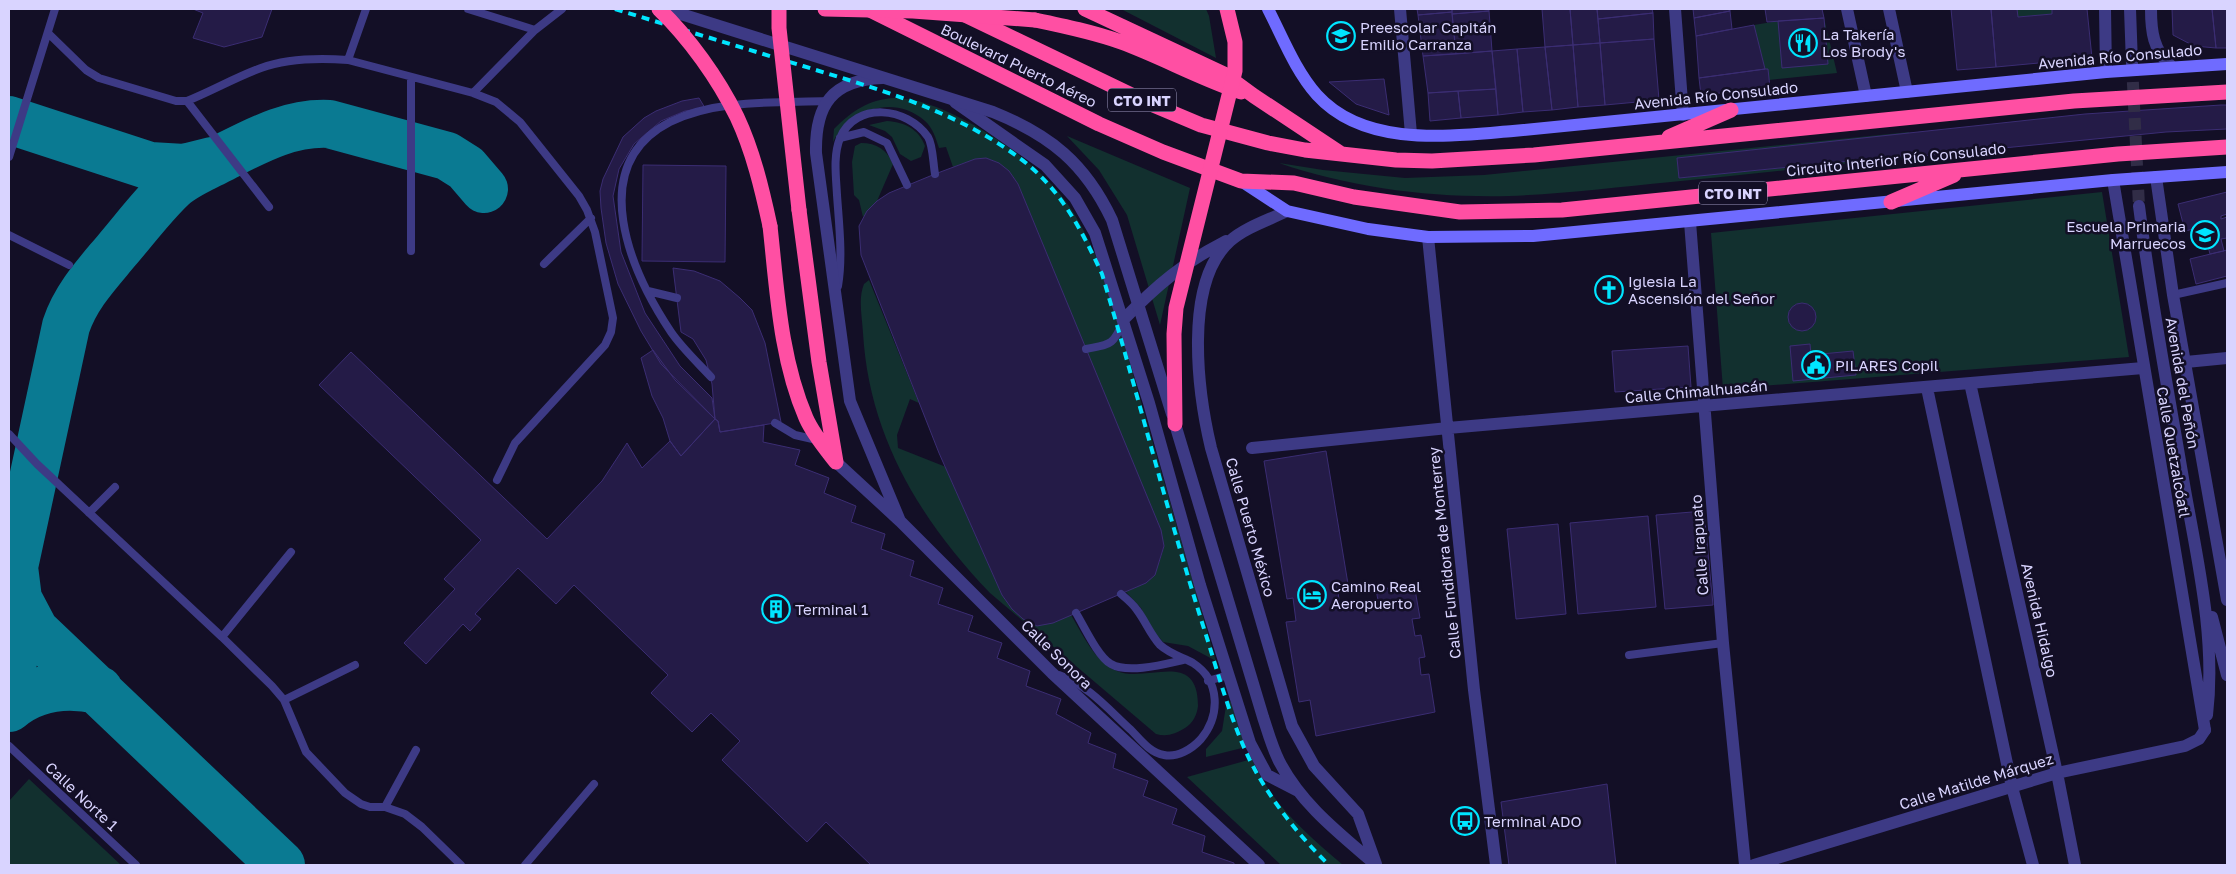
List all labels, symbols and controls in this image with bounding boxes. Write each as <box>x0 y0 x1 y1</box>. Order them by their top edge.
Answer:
place label: Preescolar Capitán Emilio Carranza <box>1360 18 1497 53</box>
street label: Boulevard Puerto Aéreo <box>938 19 1100 111</box>
school or university icon: Preescolar Capitán Emilio Carranza <box>1326 21 1356 51</box>
place label: La Takería Los Brody's <box>1822 25 1905 60</box>
restaurant icon: La Takería Los Brody's <box>1788 28 1818 58</box>
street label: Avenida Río Consulado <box>2037 40 2203 72</box>
street label: Avenida Río Consulado <box>1633 77 1799 113</box>
road number: CTO INT <box>1108 88 1176 112</box>
street label: Circuito Interior Río Consulado <box>1785 139 2007 179</box>
road number: CTO INT <box>1699 182 1767 204</box>
place label: Escuela Primaria Marruecos <box>2066 217 2186 252</box>
school or university icon: Escuela Primaria Marruecos <box>2190 220 2220 250</box>
place label: Iglesia La Ascensión del Señor <box>1628 272 1775 307</box>
church icon: Iglesia La Ascensión del Señor <box>1594 275 1624 305</box>
street label: Avenida del Peñón <box>2163 316 2203 450</box>
public building icon: PILARES Copil <box>1801 350 1831 380</box>
place label: PILARES Copil <box>1835 356 1939 374</box>
street label: Calle Chimalhuacán <box>1624 376 1768 406</box>
street label: Calle Quetzalcóatl <box>2154 385 2194 519</box>
street label: Calle Fundidora de Monterrey <box>1424 446 1464 660</box>
street label: Calle Puerto México <box>1223 455 1279 599</box>
street label: Calle Irapuato <box>1686 494 1712 596</box>
street label: Avenida Hidalgo <box>2018 561 2062 679</box>
place label: Camino Real Aeropuerto <box>1331 577 1421 612</box>
hotel icon: Camino Real Aeropuerto <box>1297 580 1327 610</box>
building icon: Terminal 1 <box>761 594 791 624</box>
place label: Terminal 1 <box>795 600 868 618</box>
street label: Calle Sonora <box>1018 616 1096 692</box>
street label: Calle Matilde Márquez <box>1897 749 2055 813</box>
street label: Calle Norte 1 <box>42 758 122 834</box>
bus stop icon: Terminal ADO <box>1450 806 1480 836</box>
place label: Terminal ADO <box>1484 812 1582 830</box>

